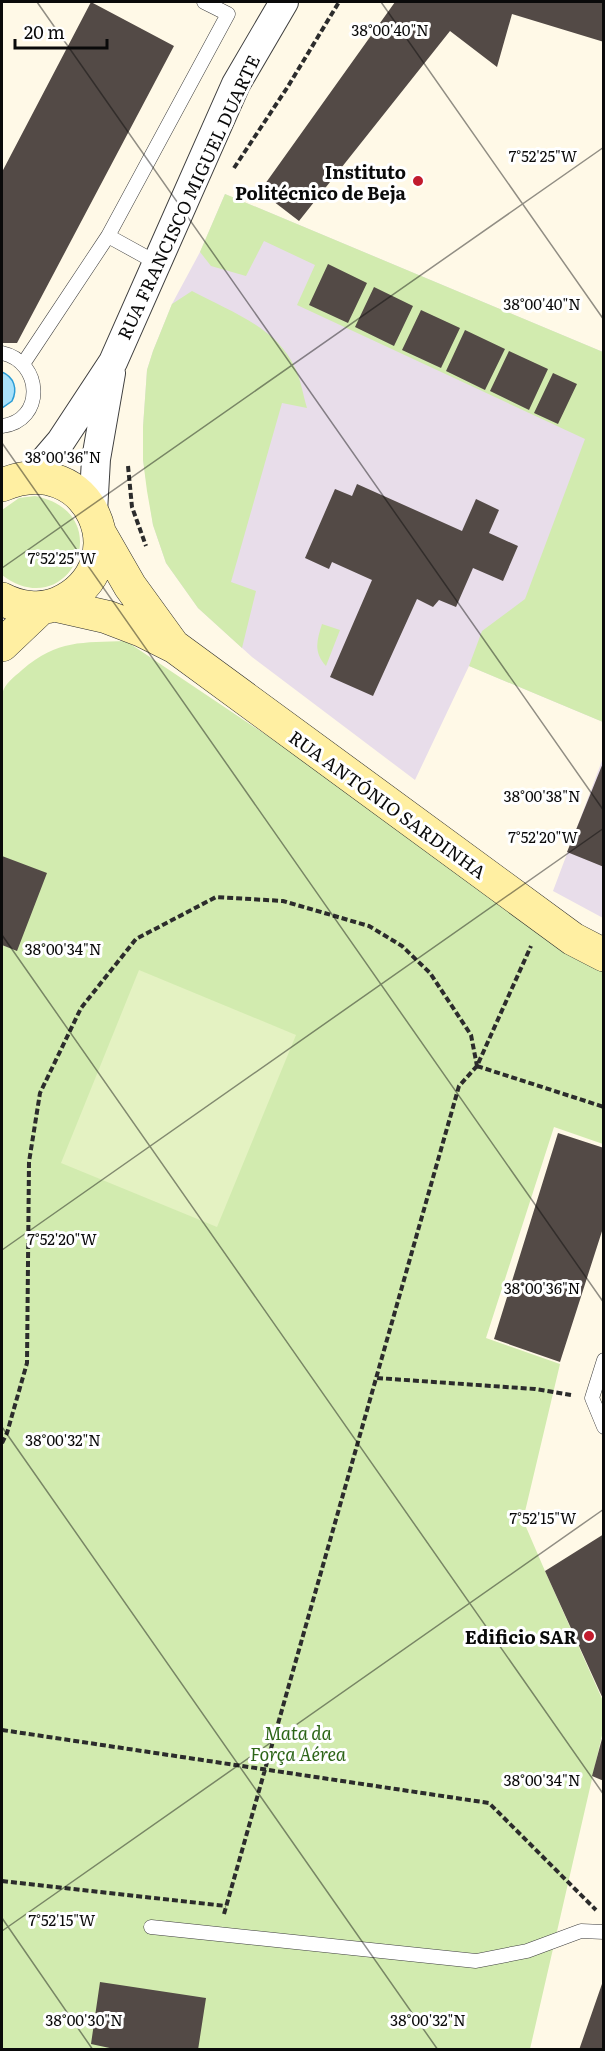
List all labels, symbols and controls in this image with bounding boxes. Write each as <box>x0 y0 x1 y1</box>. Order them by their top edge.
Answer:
scale bar <box>15 12 106 50</box>
text: 20 m <box>24 18 65 45</box>
text: 38°00'40"N <box>351 18 429 41</box>
street label: RUA FRANCISCO MIGUEL DUARTE <box>110 50 266 344</box>
text: 7°52'25"W <box>509 144 578 167</box>
place label: Instituto Politécnico de Beja <box>235 158 407 206</box>
marker: Instituto Politécnico de Beja <box>411 174 425 188</box>
text: 38°00'40"N <box>503 292 581 315</box>
text: 38°00'36"N <box>25 445 101 468</box>
text: 7°52'25"W <box>28 546 97 569</box>
street label: RUA ANTÓNIO SARDINHA <box>284 723 492 885</box>
text: 38°00'38"N <box>504 784 580 807</box>
text: 7°52'20"W <box>508 825 578 848</box>
text: 38°00'34"N <box>25 937 101 960</box>
text: 7°52'20"W <box>27 1227 97 1250</box>
text: 38°00'36"N <box>504 1276 580 1299</box>
text: 38°00'32"N <box>25 1428 101 1451</box>
text: 7°52'15"W <box>509 1506 577 1529</box>
place label: Edificio SAR <box>465 1623 578 1650</box>
marker: Edificio SAR <box>582 1629 596 1643</box>
park label: Mata da Força Aérea <box>250 1719 347 1767</box>
text: 38°00'34"N <box>504 1768 580 1791</box>
text: 7°52'15"W <box>28 1908 96 1931</box>
text: 38°00'30"N <box>45 2008 123 2031</box>
text: 38°00'32"N <box>390 2008 466 2031</box>

